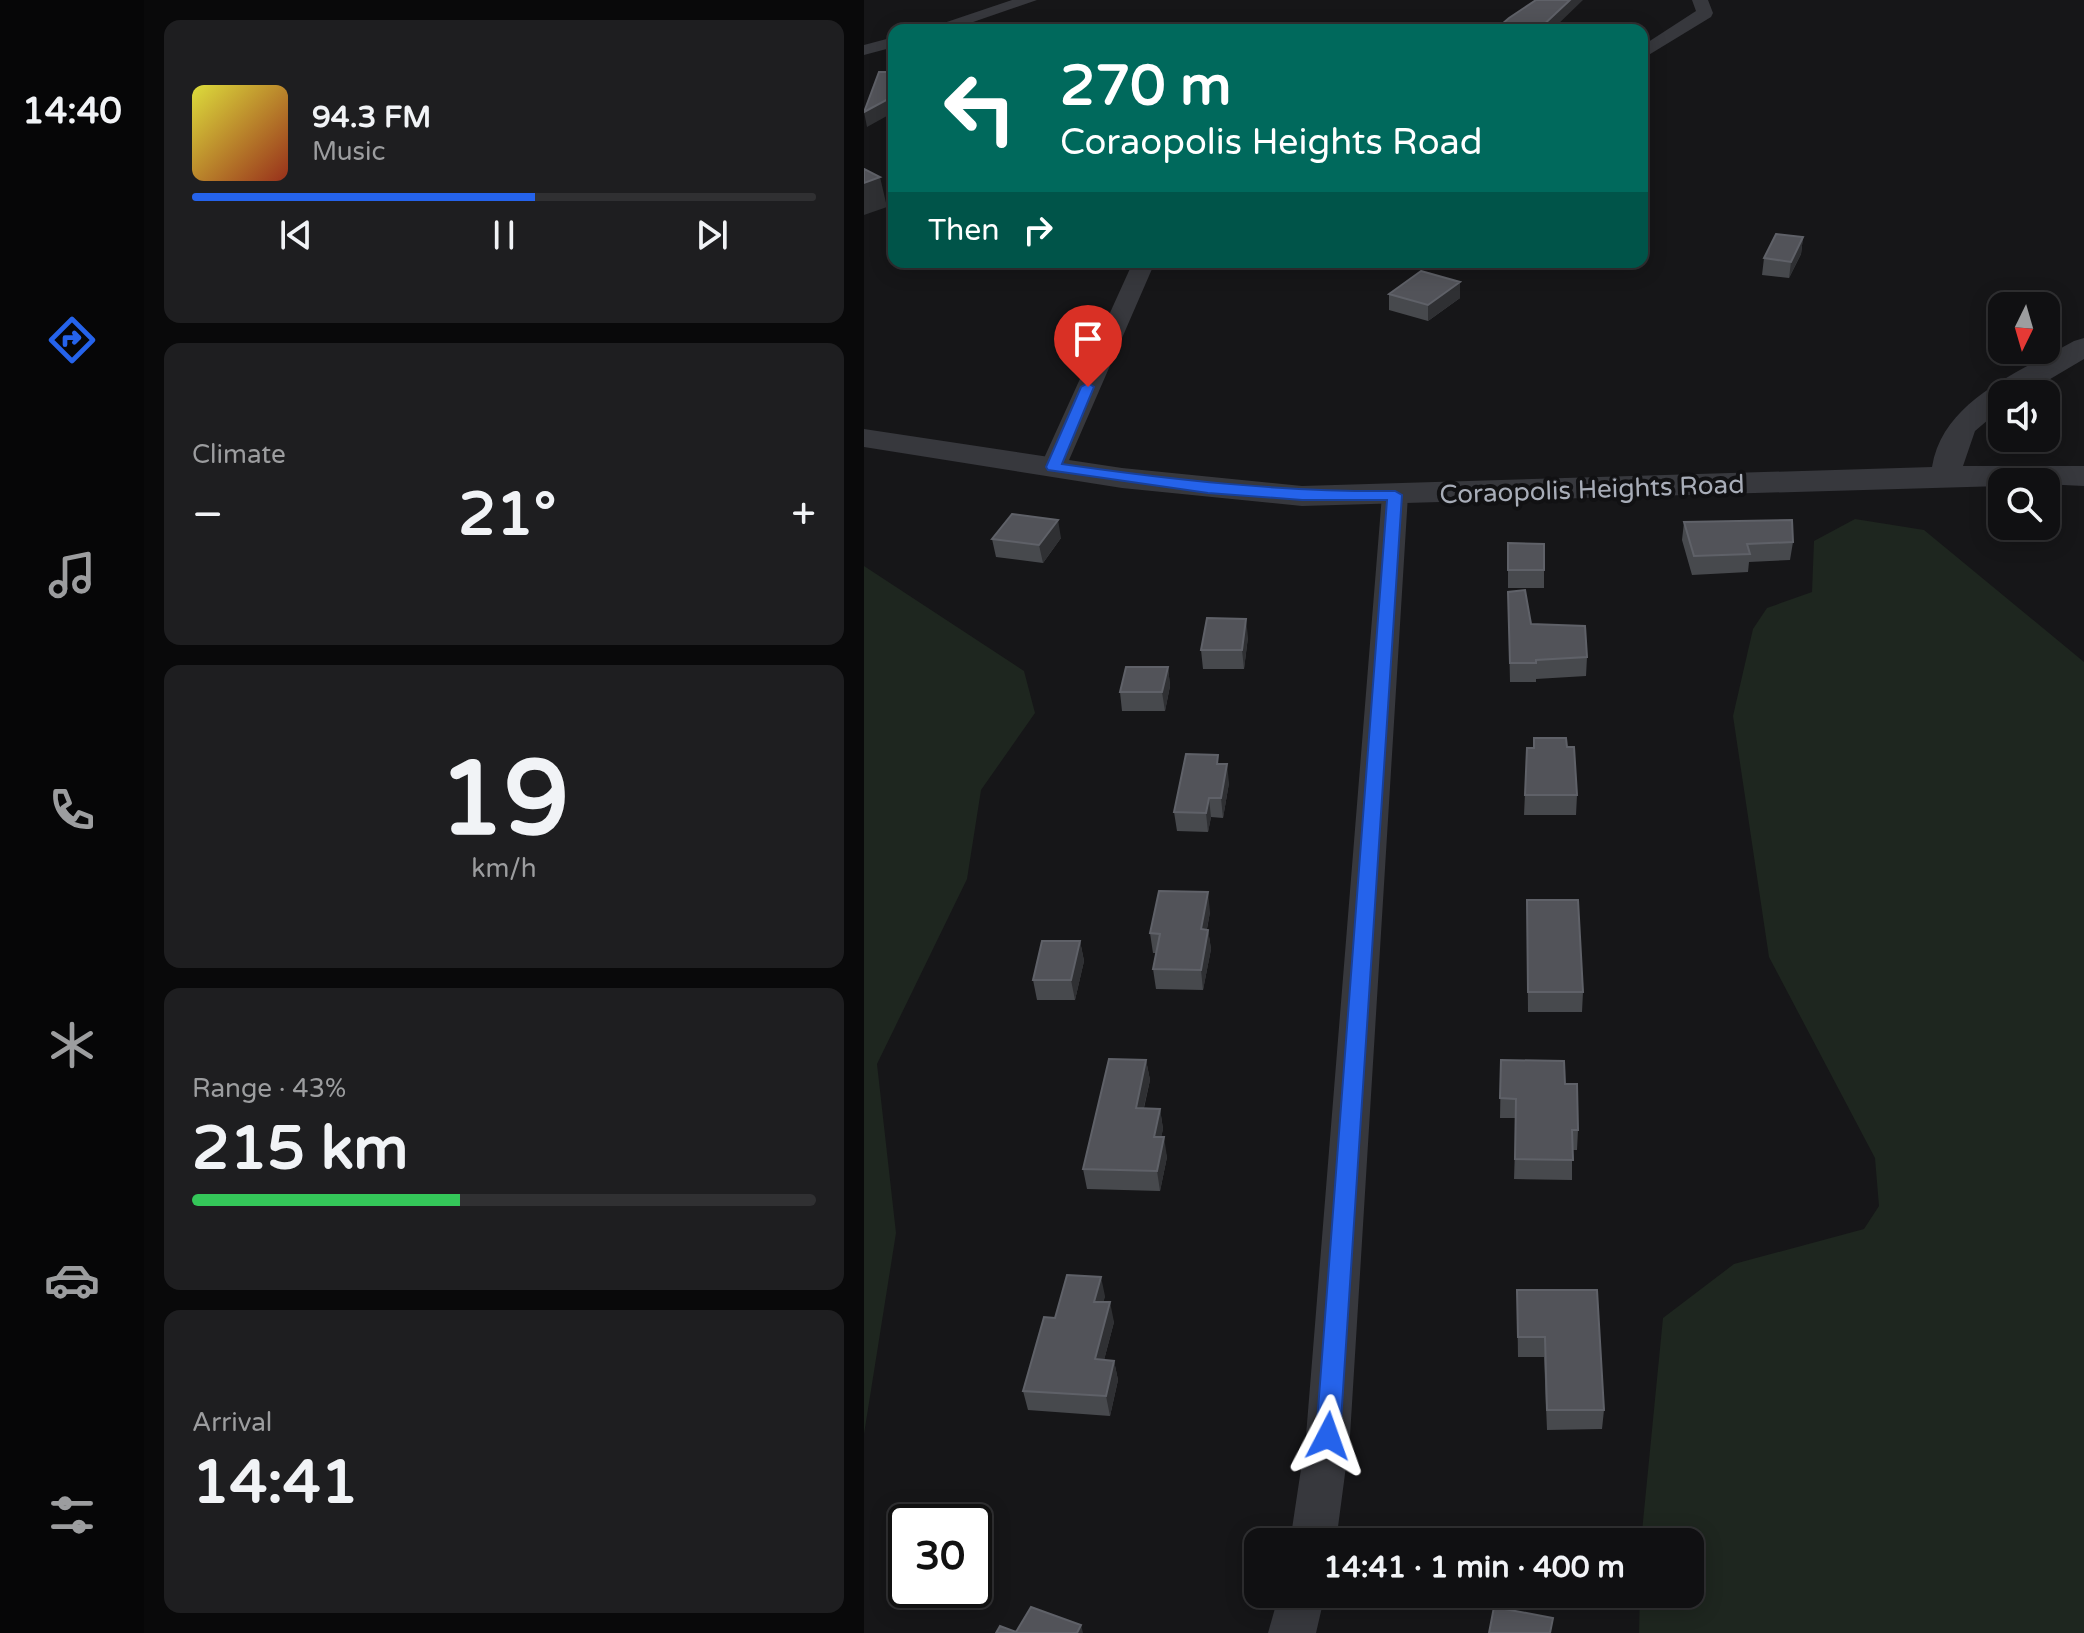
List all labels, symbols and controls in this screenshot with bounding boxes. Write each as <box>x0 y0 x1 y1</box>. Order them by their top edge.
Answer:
text: 270 m <box>1060 53 1231 120</box>
icon: left <box>928 56 1032 160</box>
text: 14:40 <box>22 90 122 133</box>
text: 94.3 FM <box>312 99 431 136</box>
text: Coraopolis Heights Road <box>1060 121 1483 164</box>
text: Music <box>312 136 385 167</box>
icon: right <box>1016 208 1060 252</box>
text: Then <box>928 212 1000 249</box>
icon: previous <box>274 213 318 257</box>
icon: pause <box>482 213 526 257</box>
icon: next <box>690 213 734 257</box>
north arrow <box>1988 292 2060 364</box>
map controls <box>1988 292 2060 540</box>
pin <box>1054 305 1122 387</box>
icon: directions <box>44 312 100 368</box>
icon: arrive <box>1066 317 1110 361</box>
button: sound <box>1988 380 2060 452</box>
text: Climate <box>192 439 286 470</box>
button: search <box>1988 468 2060 540</box>
street label: Coraopolis Heights Road <box>1439 469 1745 510</box>
text: 21° <box>458 479 556 551</box>
text: − <box>192 489 223 542</box>
text: + <box>791 489 816 542</box>
icon: music <box>44 547 100 603</box>
text: 19 <box>439 738 569 863</box>
icon: phone <box>44 782 100 838</box>
text: km/h <box>471 853 537 884</box>
icon: climate <box>44 1017 100 1073</box>
text: Range · 43% <box>192 1073 346 1104</box>
text: 215 km <box>192 1113 408 1185</box>
icon: car <box>44 1252 100 1308</box>
position arrow <box>1286 1394 1370 1478</box>
text: Arrival <box>192 1407 272 1438</box>
text: 14:41 <box>192 1447 358 1519</box>
icon: filters <box>44 1487 100 1543</box>
speed limit sign: 30 <box>888 1504 992 1608</box>
text: 14:41 · 1 min · 400 m <box>1323 1549 1625 1586</box>

